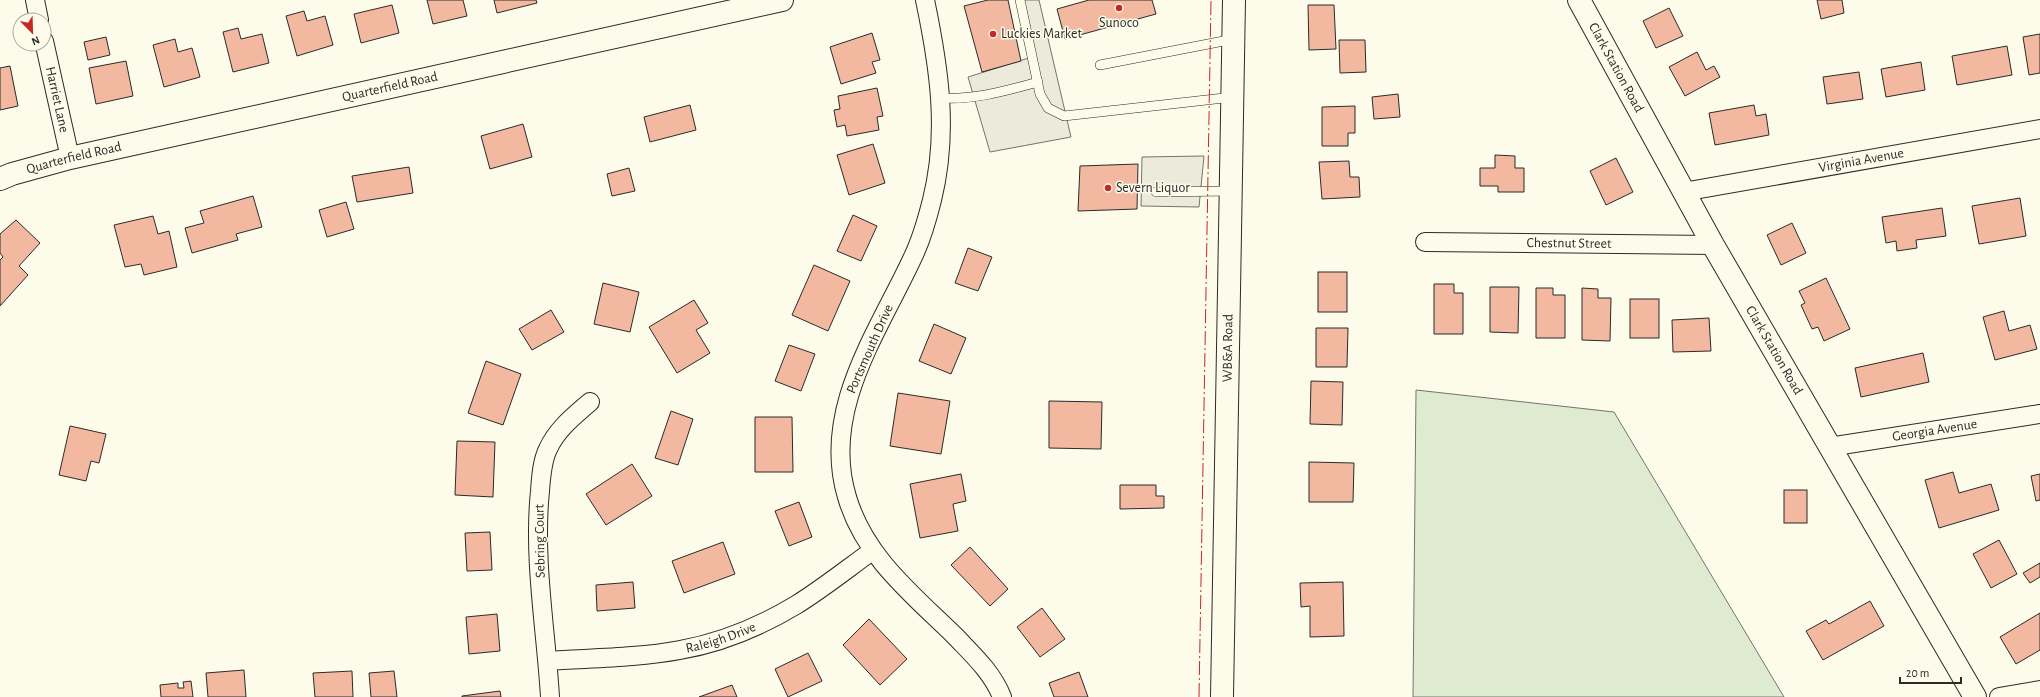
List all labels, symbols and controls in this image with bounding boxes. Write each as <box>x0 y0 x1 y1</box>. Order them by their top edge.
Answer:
marker: Sunoco <box>1114 3 1124 13</box>
north arrow <box>12 12 52 52</box>
place label: Sunoco <box>1099 16 1139 30</box>
street label: Clark Station Road <box>1586 20 1646 115</box>
place label: Luckies Market <box>1001 27 1082 41</box>
marker: Luckies Market <box>988 29 998 39</box>
text: N <box>30 34 41 47</box>
street label: Harriet Lane <box>43 65 71 134</box>
street label: Quarterfield Road <box>341 70 439 104</box>
street label: Quarterfield Road <box>25 140 123 177</box>
street label: Virginia Avenue <box>1818 146 1905 175</box>
place label: Severn Liquor <box>1116 181 1190 195</box>
marker: Severn Liquor <box>1103 183 1113 193</box>
street label: Chestnut Street <box>1526 236 1612 251</box>
street label: Portsmouth Drive <box>844 302 896 396</box>
street label: Clark Station Road <box>1743 304 1805 397</box>
street label: WB&A Road <box>1220 314 1236 382</box>
street label: Georgia Avenue <box>1891 417 1978 444</box>
street label: Sebring Court <box>532 503 548 578</box>
street label: Raleigh Drive <box>684 620 758 656</box>
scale bar <box>1900 659 1961 685</box>
text: 20 m <box>1906 667 1929 679</box>

